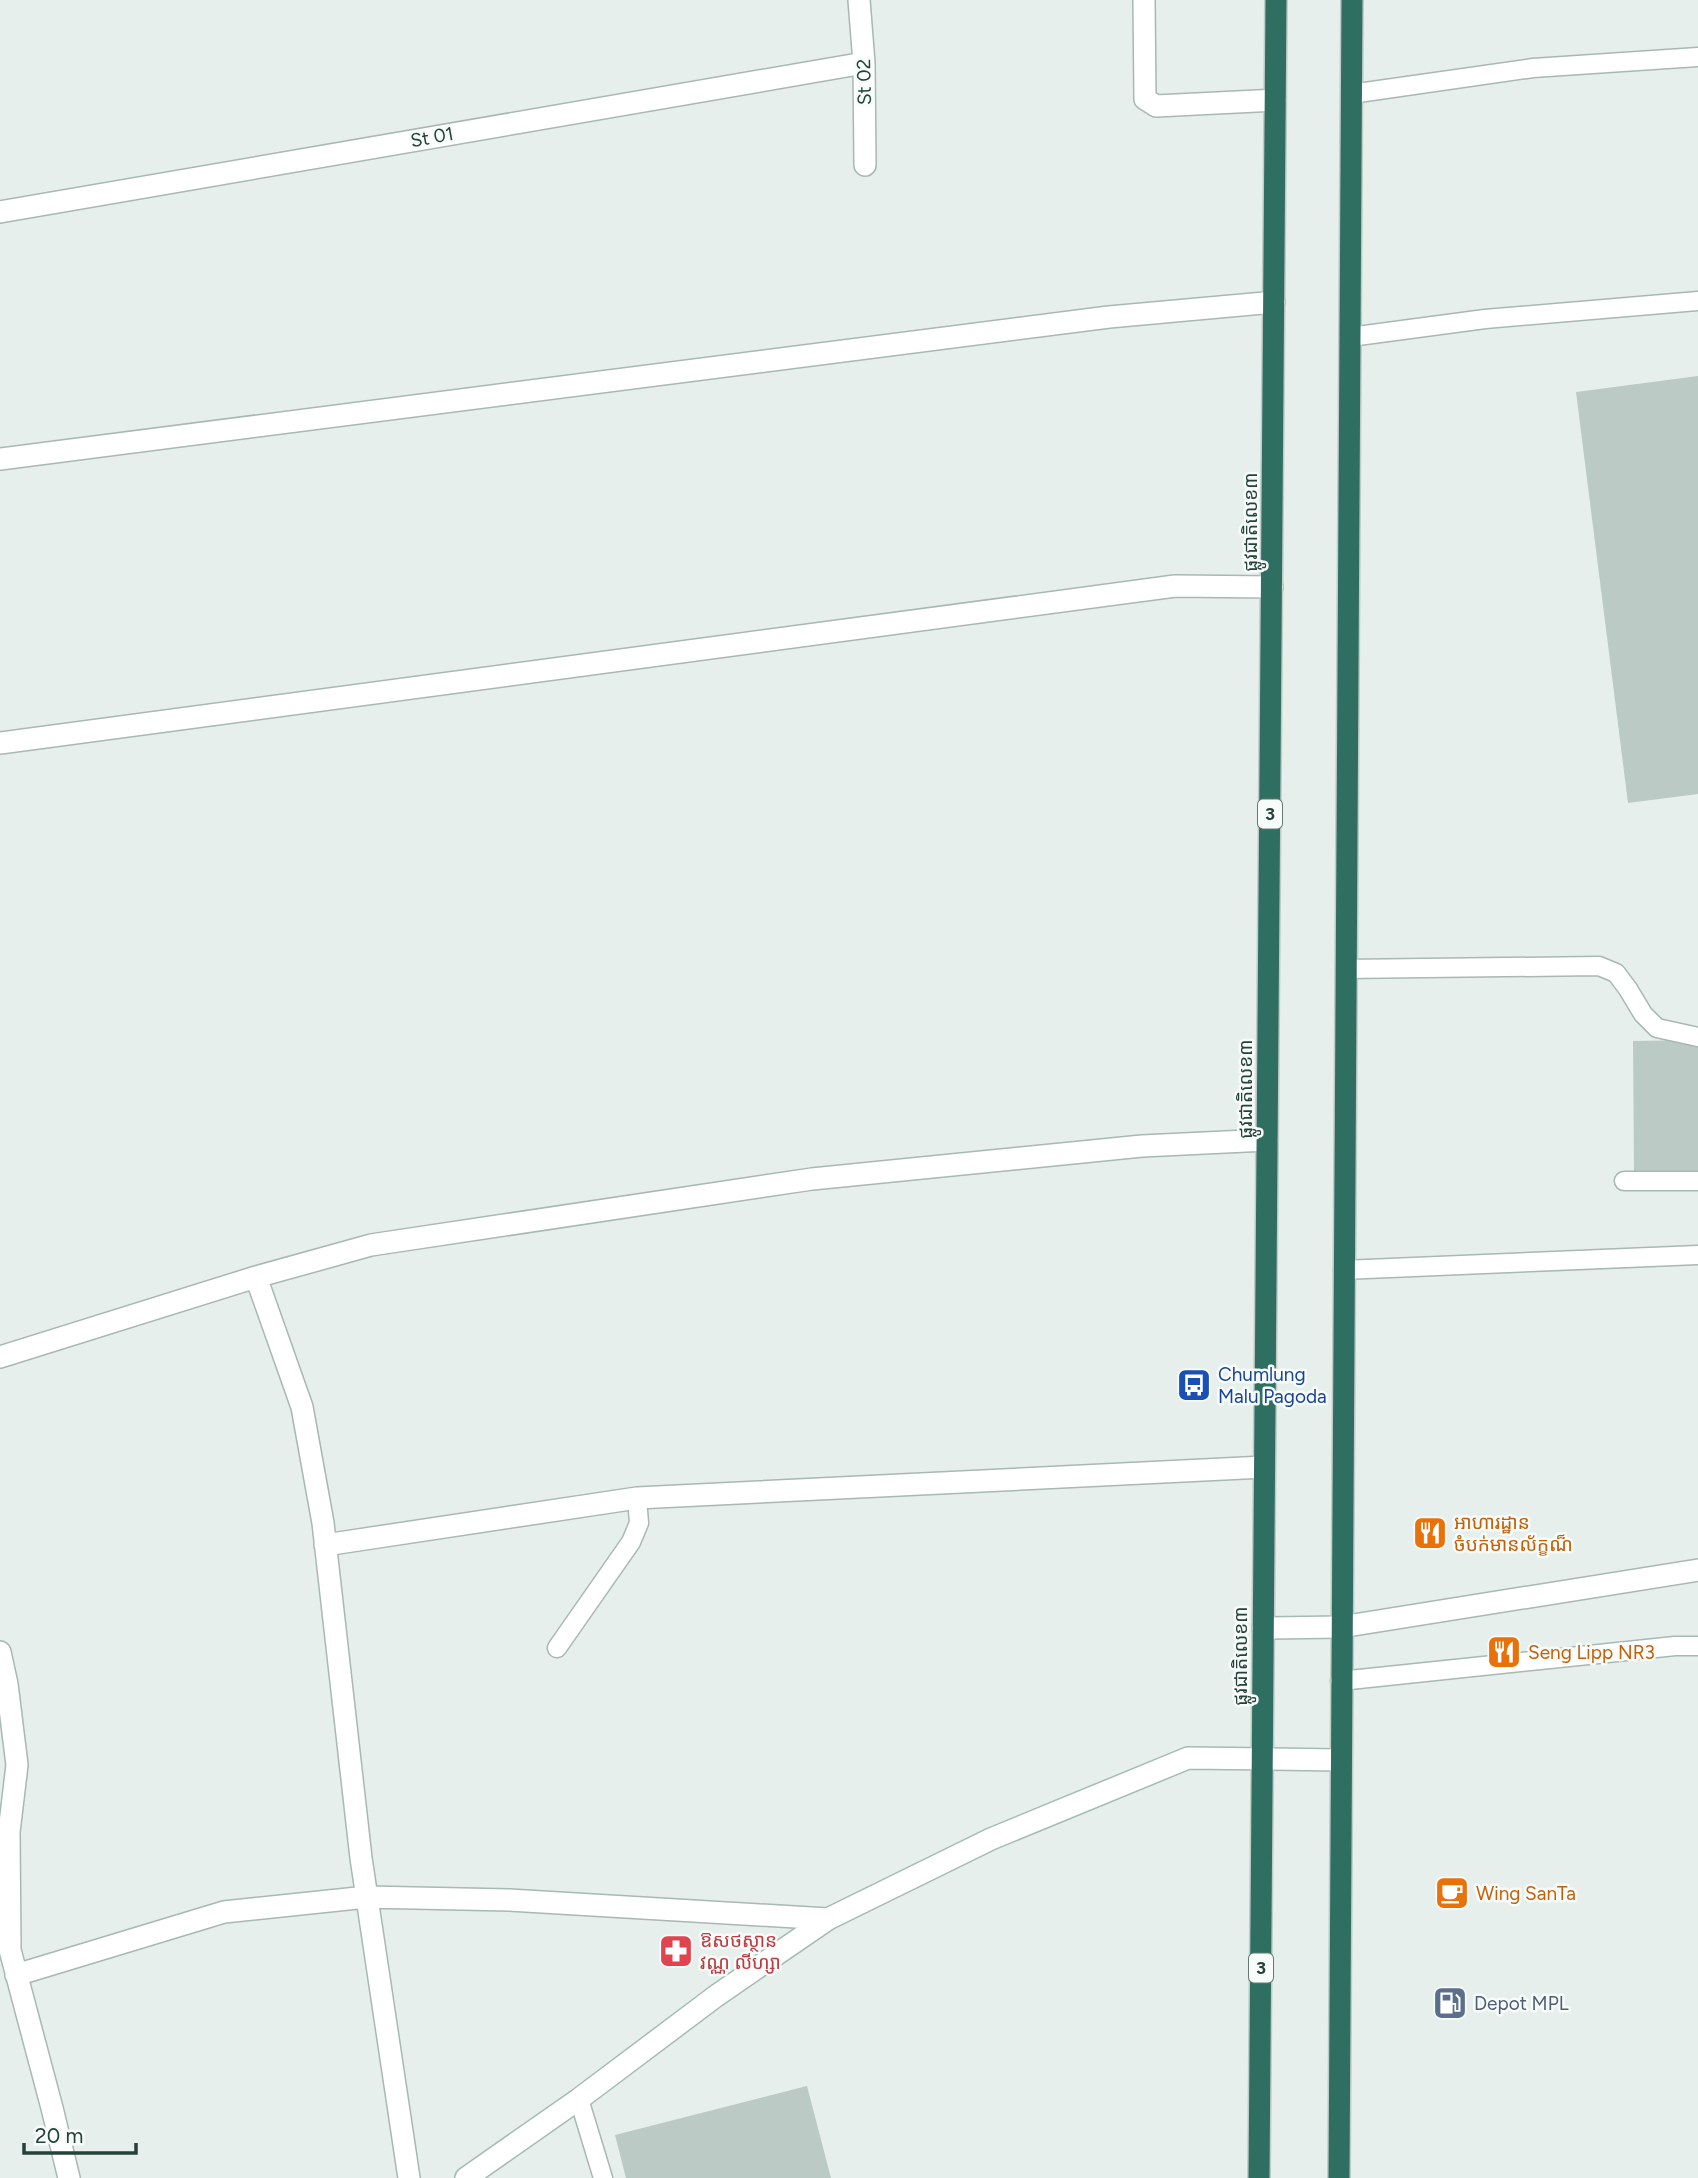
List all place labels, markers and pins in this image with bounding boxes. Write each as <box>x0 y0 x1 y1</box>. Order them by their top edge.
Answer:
place label: Chumlung Malu Pagoda <box>1218 1363 1327 1408</box>
bus stop icon: Chumlung Malu Pagoda <box>1175 1366 1213 1404</box>
place label: អាហារដ្ឋាន ចំបក់មានល័ក្ខណ៏ <box>1454 1511 1573 1556</box>
restaurant icon: អាហារដ្ឋាន ចំបក់មានល័ក្ខណ៏ <box>1411 1514 1449 1552</box>
restaurant icon: Seng Lipp NR3 <box>1485 1633 1523 1671</box>
place label: Seng Lipp NR3 <box>1528 1641 1655 1664</box>
cafe icon: Wing SanTa <box>1433 1874 1471 1912</box>
place label: Wing SanTa <box>1476 1882 1576 1905</box>
place label: ឱសថស្ថាន វណ្ណ លីហ្សា <box>700 1929 781 1974</box>
pharmacy icon: ឱសថស្ថាន វណ្ណ លីហ្សា <box>657 1932 695 1970</box>
fuel station icon: Depot MPL <box>1431 1984 1469 2022</box>
place label: Depot MPL <box>1474 1992 1569 2015</box>

